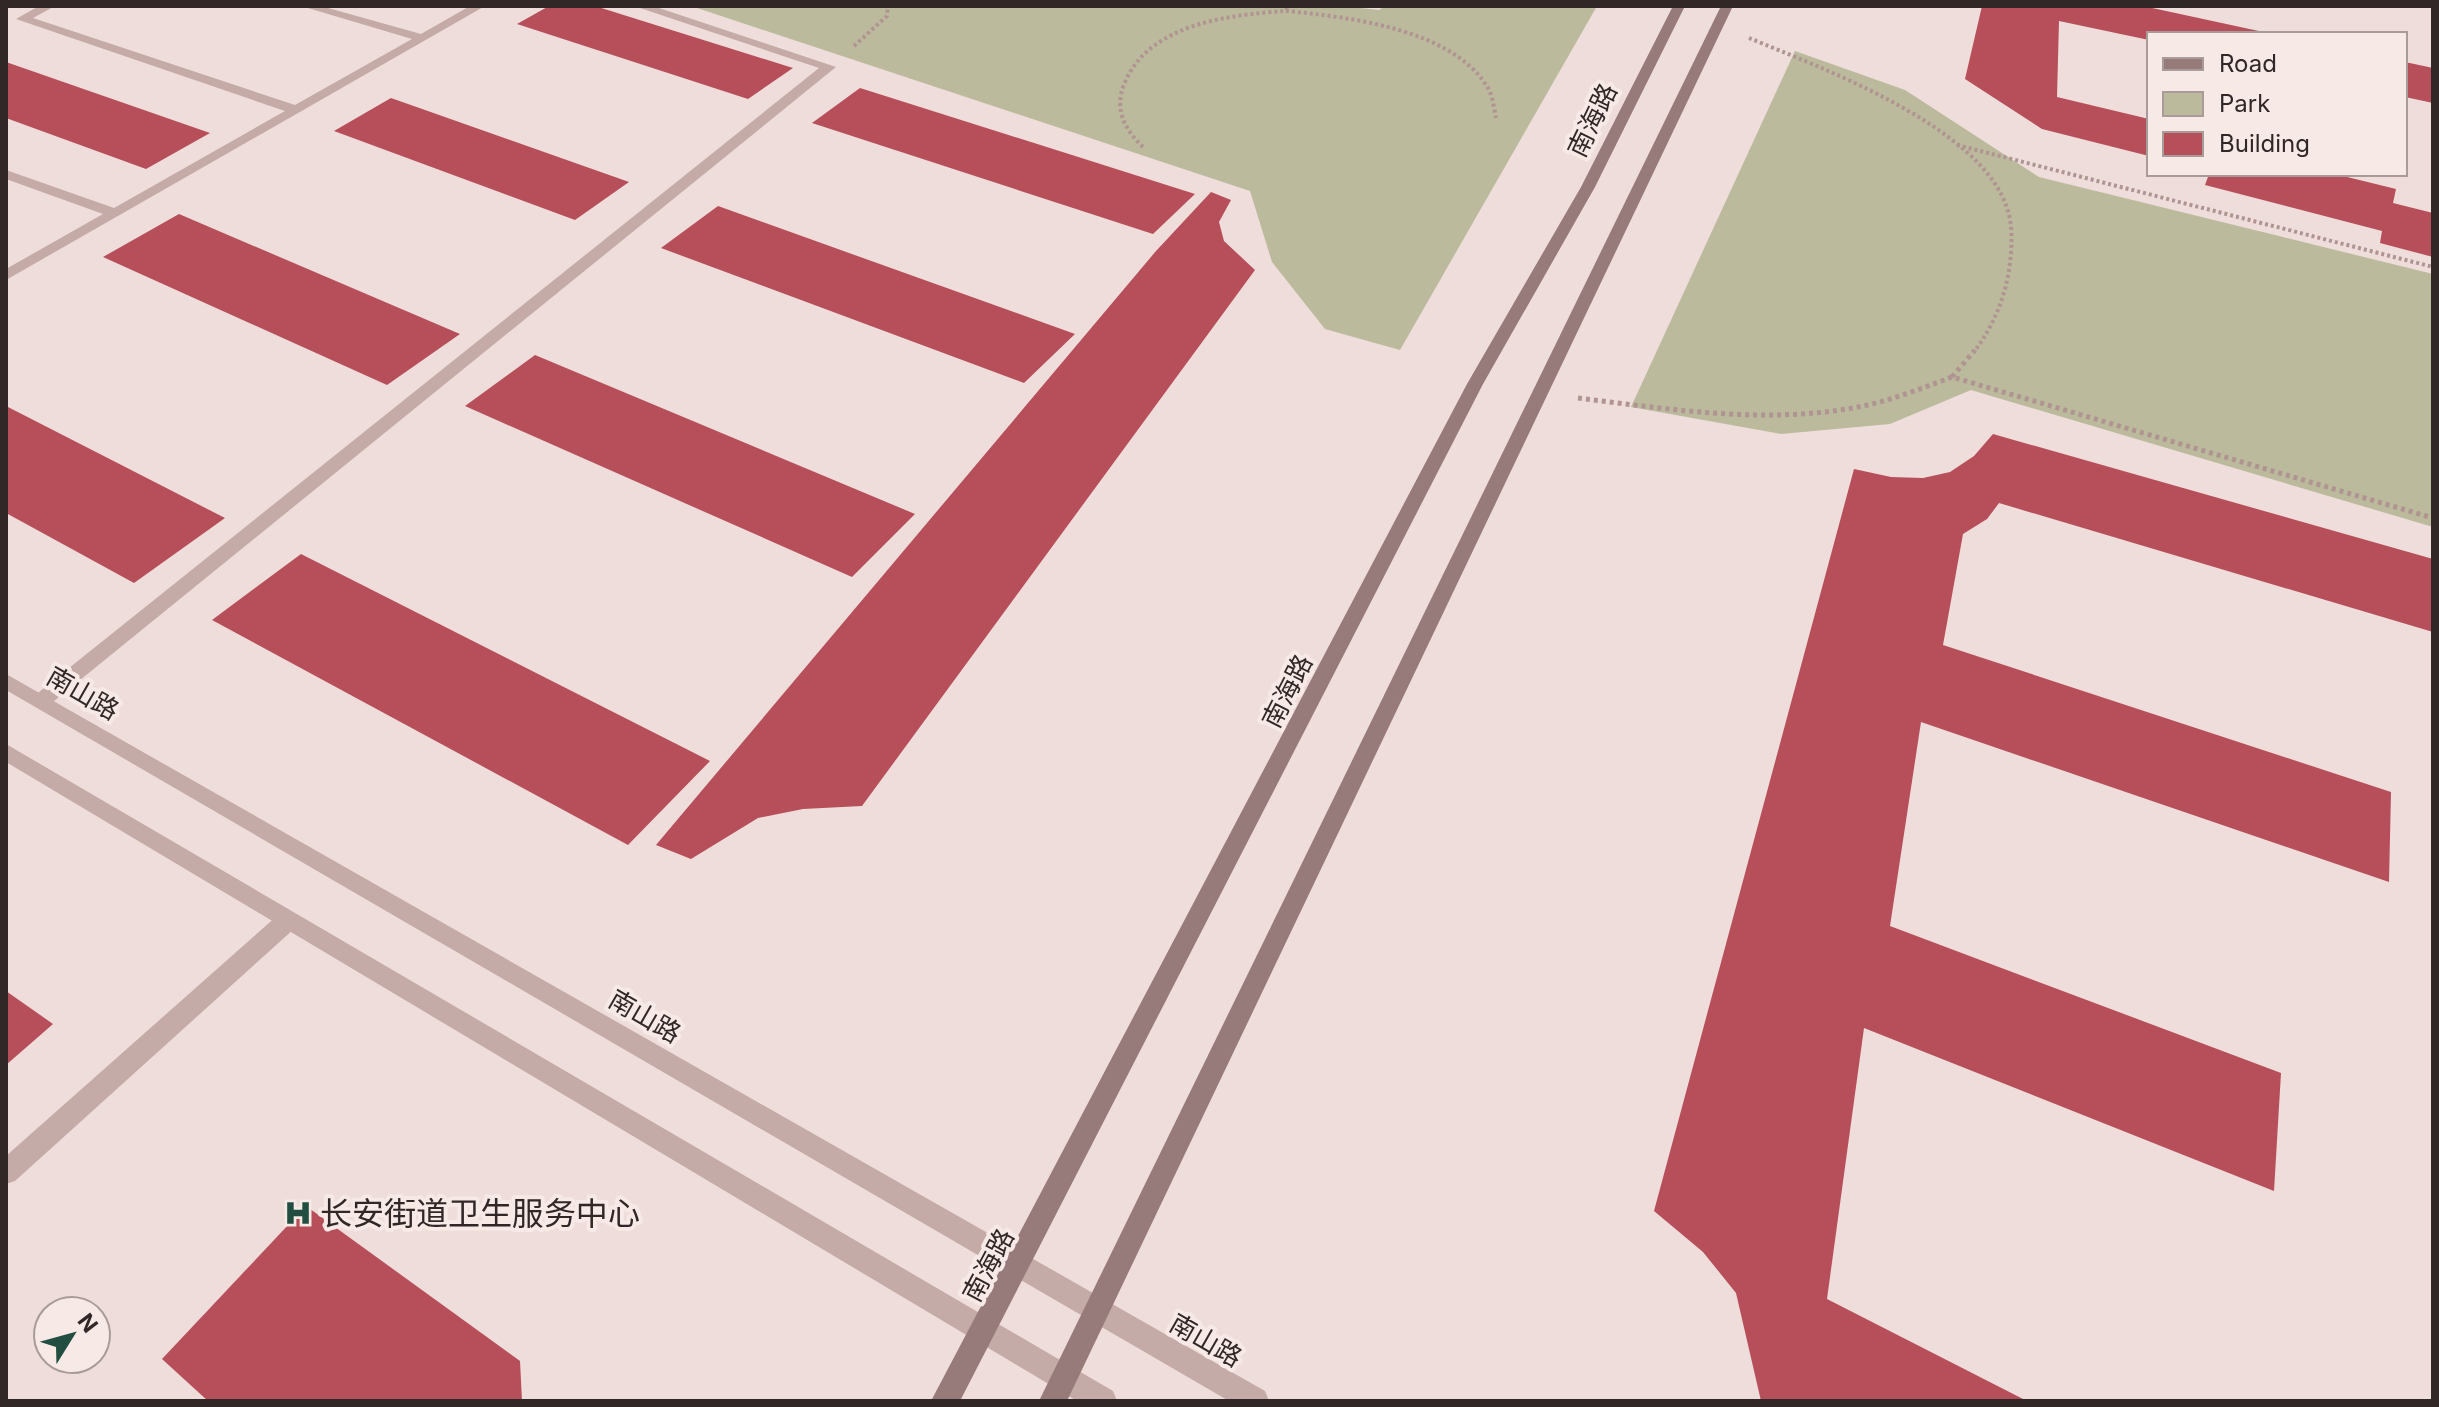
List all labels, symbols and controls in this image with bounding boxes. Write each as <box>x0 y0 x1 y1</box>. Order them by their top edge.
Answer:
legend <box>2147 32 2407 176</box>
text: Road <box>2219 49 2277 78</box>
street label: 南海路 <box>1561 78 1623 162</box>
text: Park <box>2219 89 2270 118</box>
text: Building <box>2219 129 2310 158</box>
street label: 南海路 <box>1255 649 1319 733</box>
street label: 南山路 <box>41 660 125 726</box>
street label: 南山路 <box>603 983 687 1049</box>
place label: 长安街道卫生服务中心 <box>320 1194 640 1233</box>
hospital icon: 长安街道卫生服务中心 <box>283 1198 313 1228</box>
street label: 南海路 <box>956 1223 1020 1307</box>
north arrow <box>32 1295 112 1375</box>
street label: 南山路 <box>1164 1307 1248 1373</box>
text: N <box>73 1308 103 1337</box>

